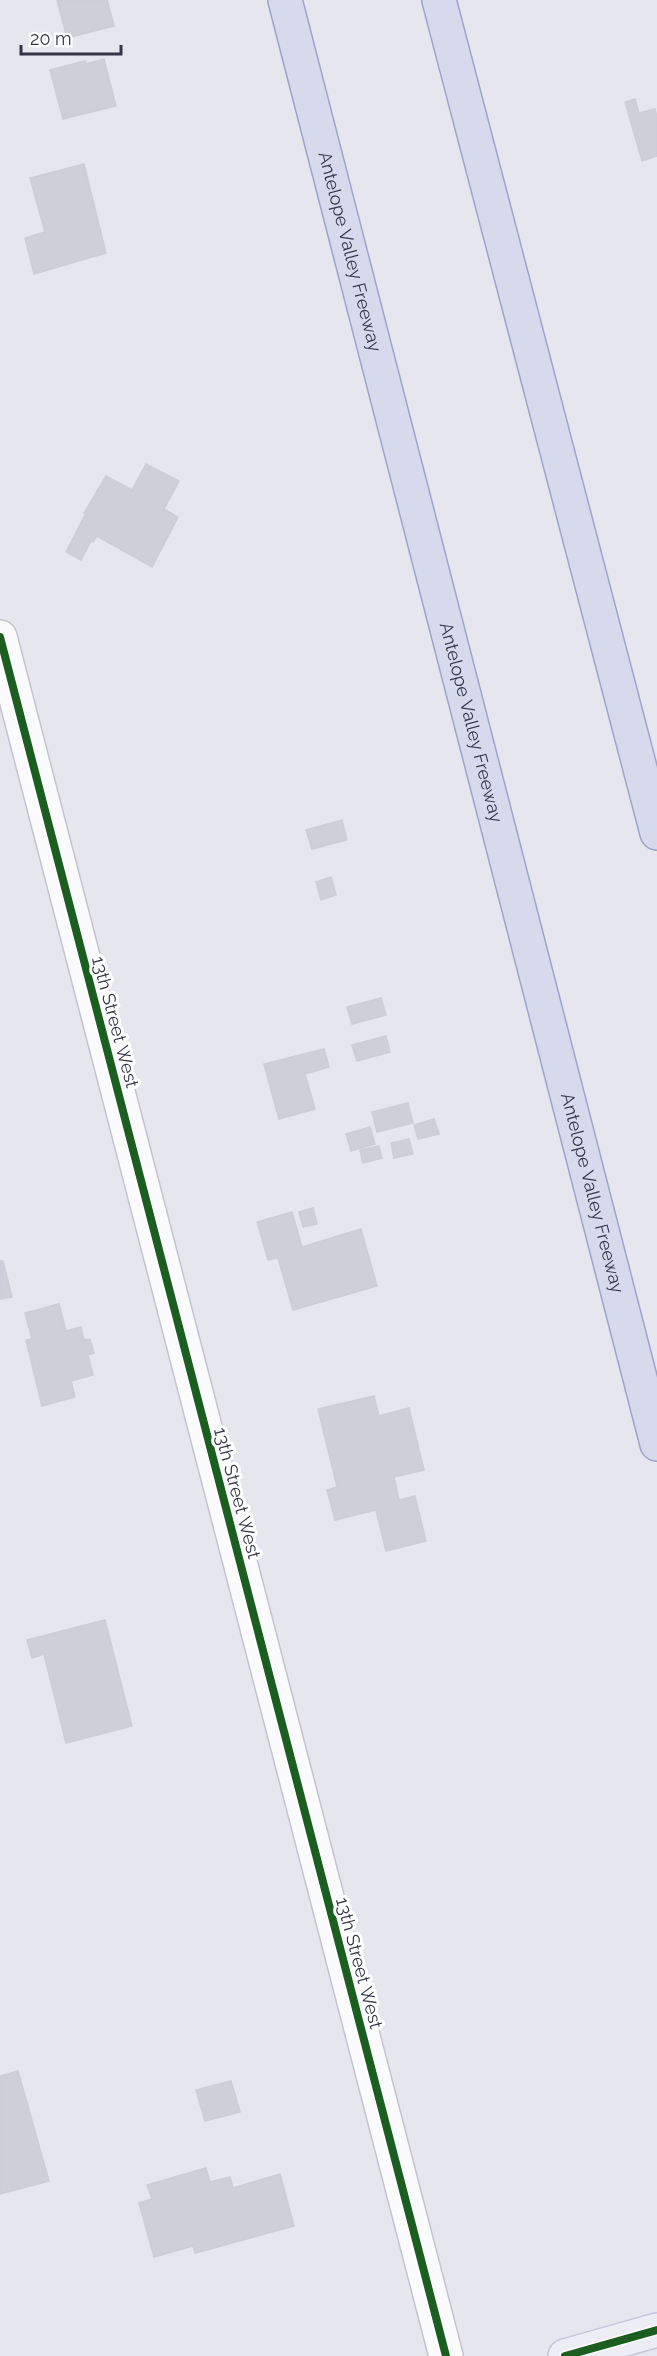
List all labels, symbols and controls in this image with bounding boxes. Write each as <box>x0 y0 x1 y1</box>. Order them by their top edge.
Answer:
scale bar <box>21 18 122 56</box>
text: 20 m <box>30 28 72 49</box>
street label: Antelope Valley Freeway <box>314 149 386 354</box>
street label: Antelope Valley Freeway <box>436 620 508 825</box>
street label: 13th Street West <box>88 954 143 1090</box>
street label: Antelope Valley Freeway <box>557 1091 629 1296</box>
street label: 13th Street West <box>210 1425 265 1561</box>
street label: 13th Street West <box>332 1895 387 2031</box>

